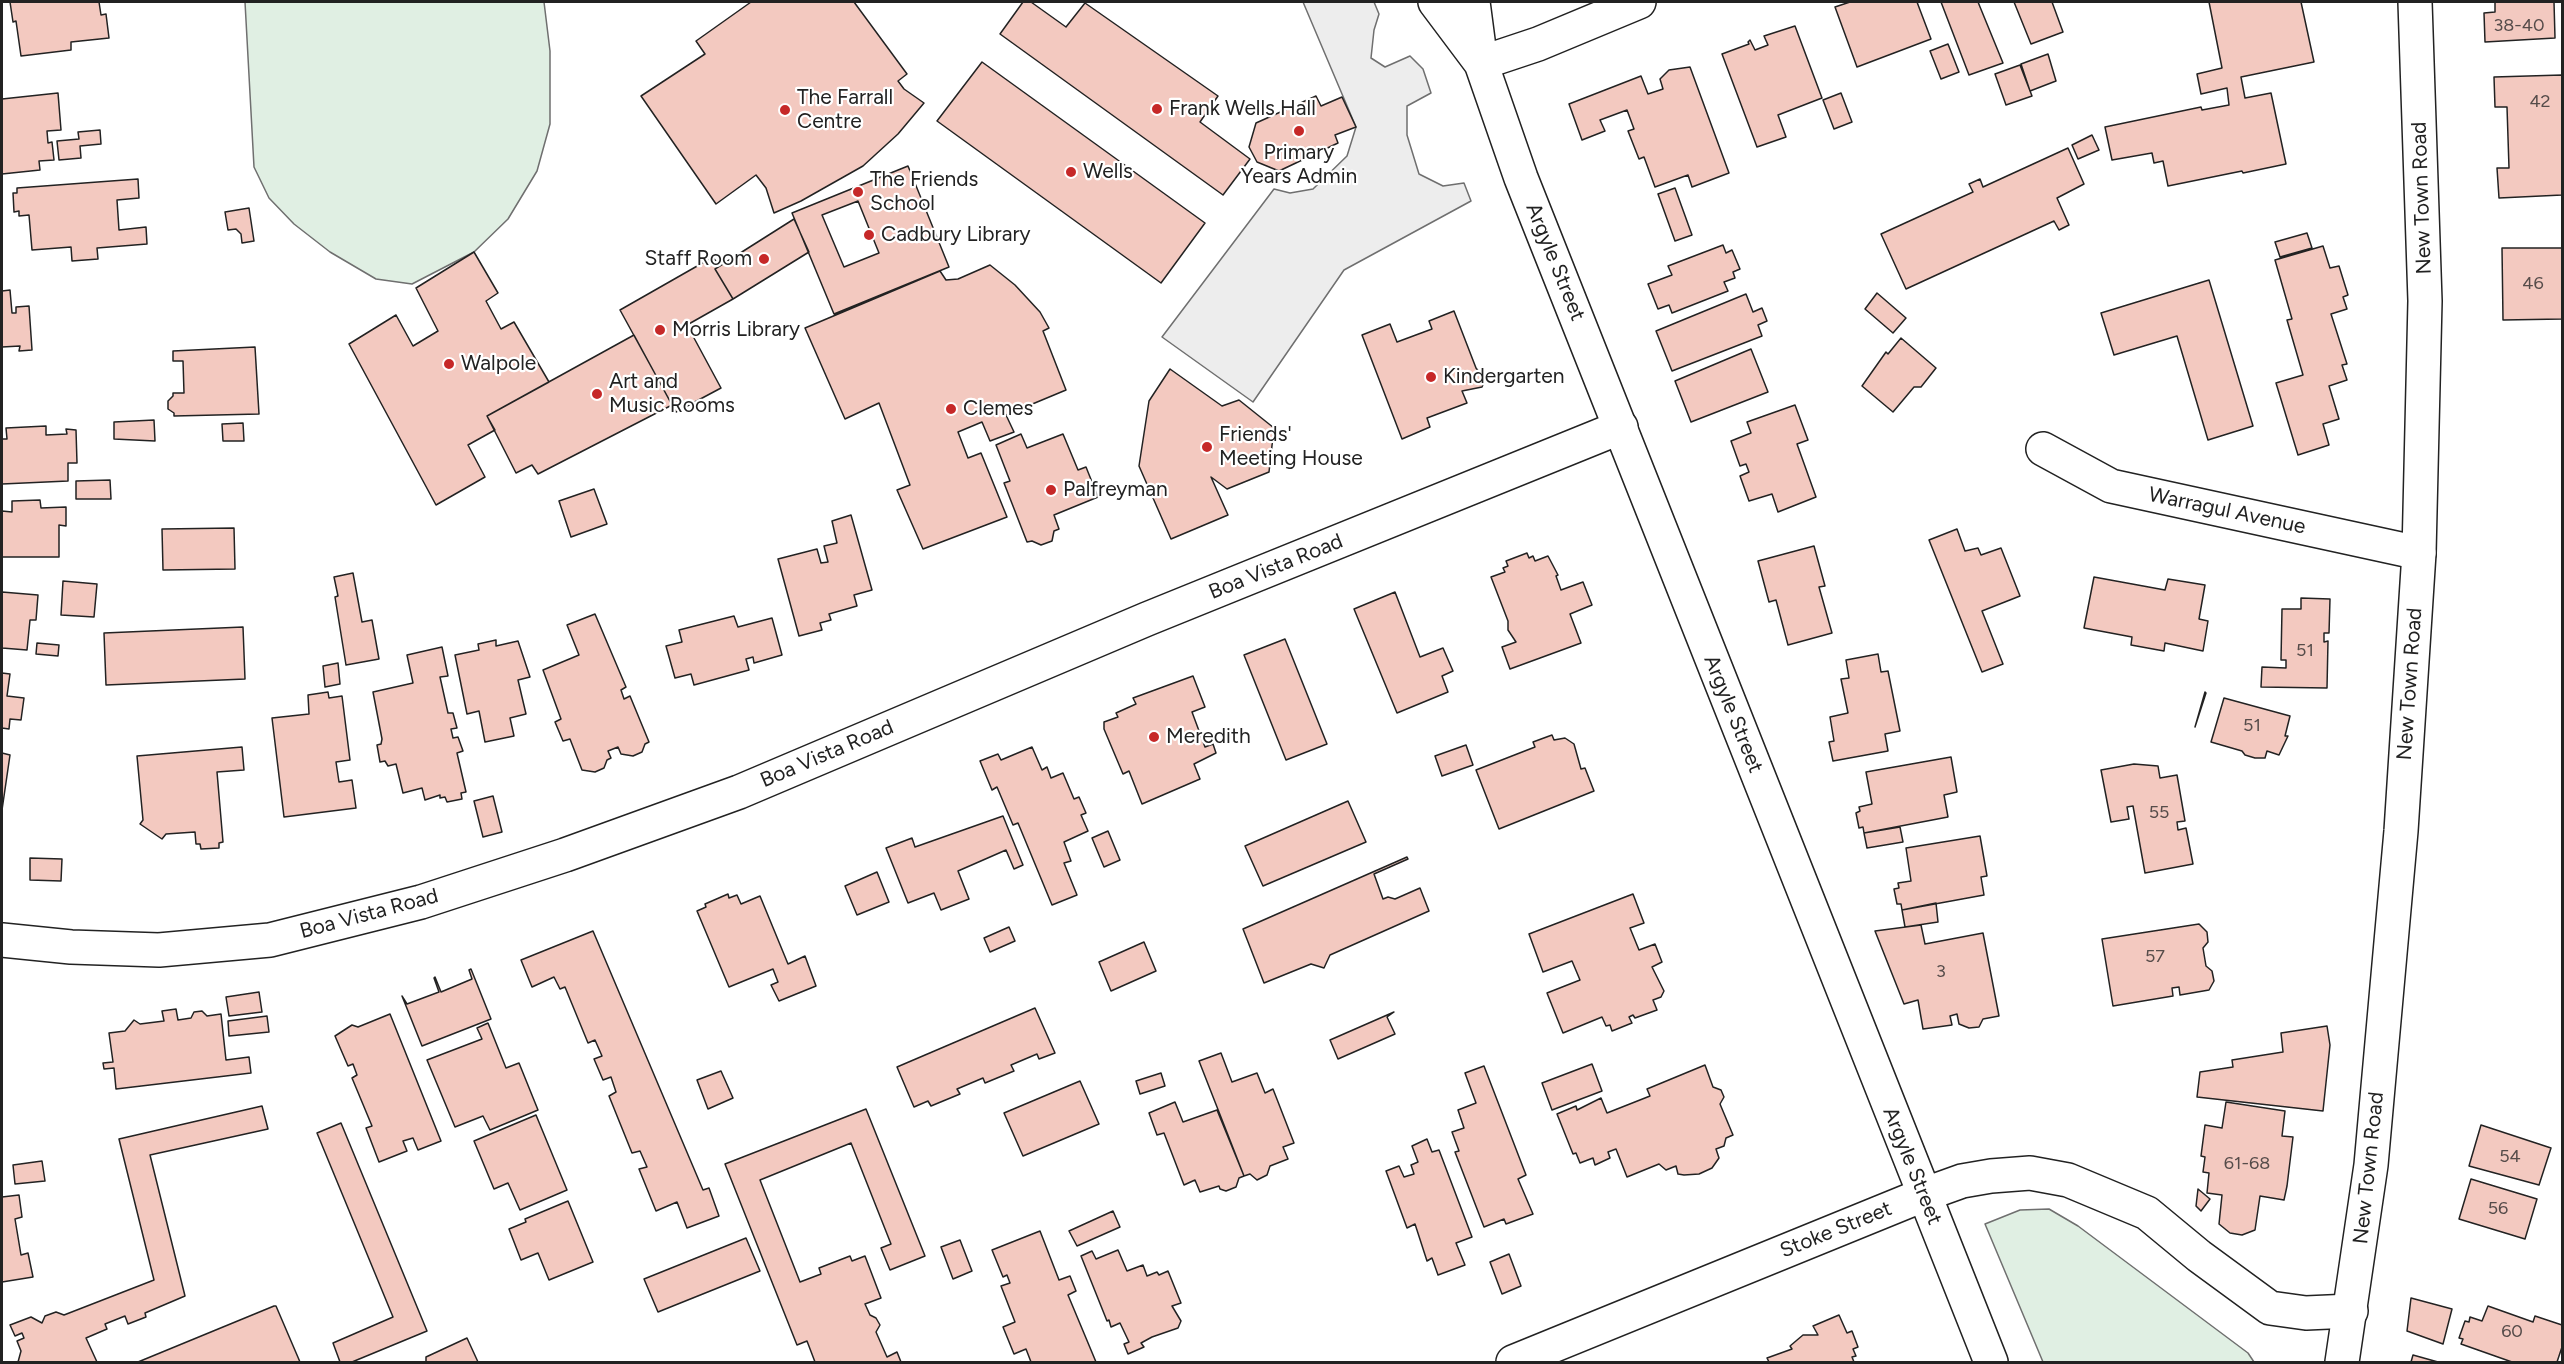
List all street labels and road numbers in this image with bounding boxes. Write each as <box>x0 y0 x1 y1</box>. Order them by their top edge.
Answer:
street label: New Town Road <box>2407 121 2437 275</box>
street label: Argyle Street <box>1520 199 1590 325</box>
street label: Warragul Avenue <box>2146 482 2308 540</box>
street label: Boa Vista Road <box>1205 529 1347 605</box>
street label: New Town Road <box>2392 607 2428 761</box>
street label: Argyle Street <box>1698 651 1768 777</box>
street label: Boa Vista Road <box>757 715 897 793</box>
street label: Boa Vista Road <box>297 883 441 945</box>
street label: New Town Road <box>2348 1091 2390 1245</box>
street label: Argyle Street <box>1877 1103 1947 1229</box>
street label: Stoke Street <box>1776 1196 1896 1264</box>

